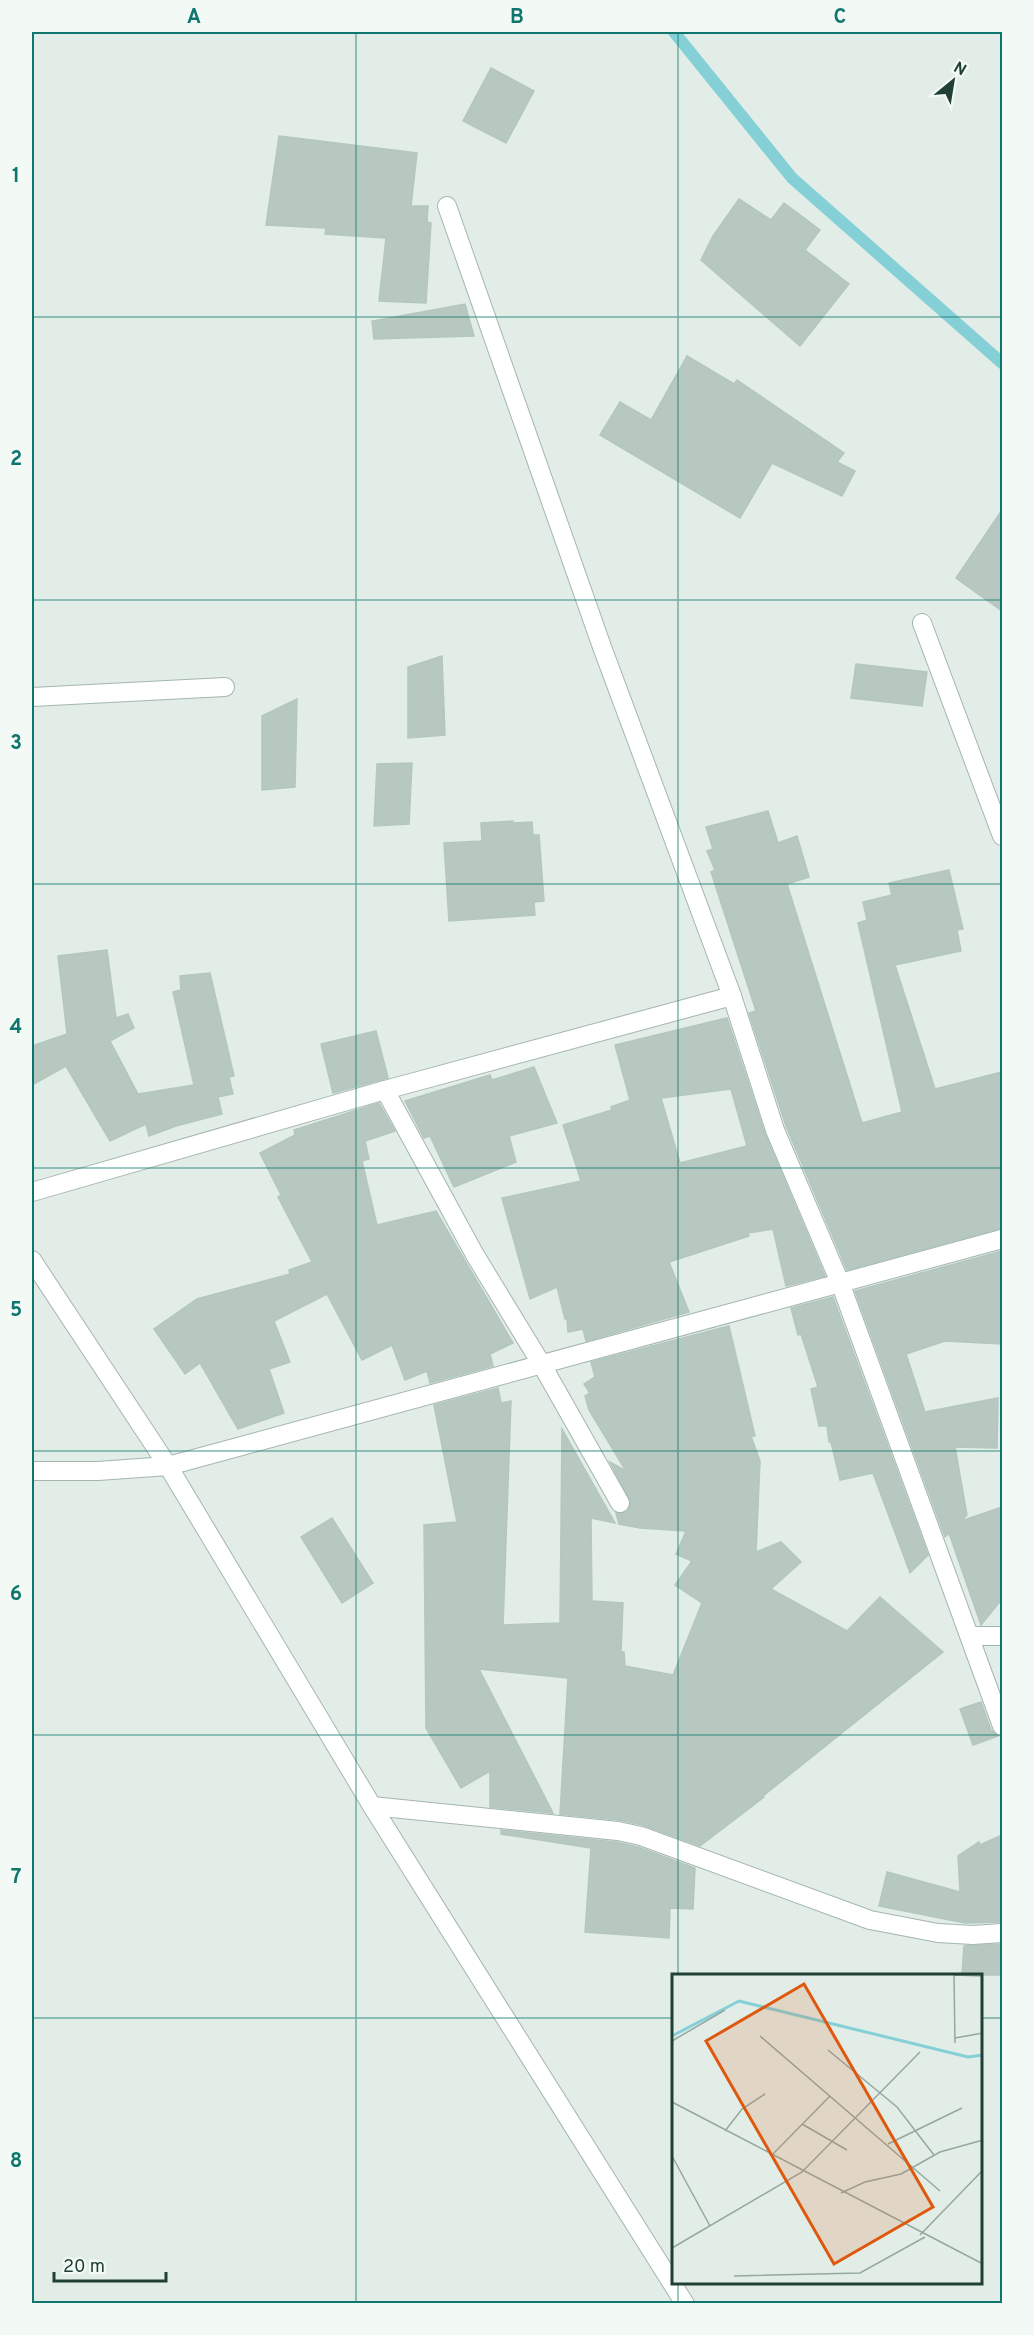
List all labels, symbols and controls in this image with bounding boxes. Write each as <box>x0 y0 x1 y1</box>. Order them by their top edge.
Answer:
text: A <box>187 5 201 31</box>
text: B <box>510 5 524 31</box>
text: C <box>834 5 846 31</box>
north arrow <box>923 51 983 111</box>
text: N <box>950 58 969 81</box>
text: 1 <box>12 164 20 190</box>
text: 2 <box>10 447 22 473</box>
text: 3 <box>10 731 22 757</box>
text: 4 <box>10 1015 22 1041</box>
text: 5 <box>10 1298 22 1324</box>
text: 6 <box>10 1582 22 1608</box>
text: 7 <box>11 1865 21 1891</box>
inset map <box>672 1974 983 2284</box>
text: 8 <box>10 2149 22 2175</box>
scale bar <box>54 2245 166 2283</box>
text: 20 m <box>63 2256 105 2279</box>

